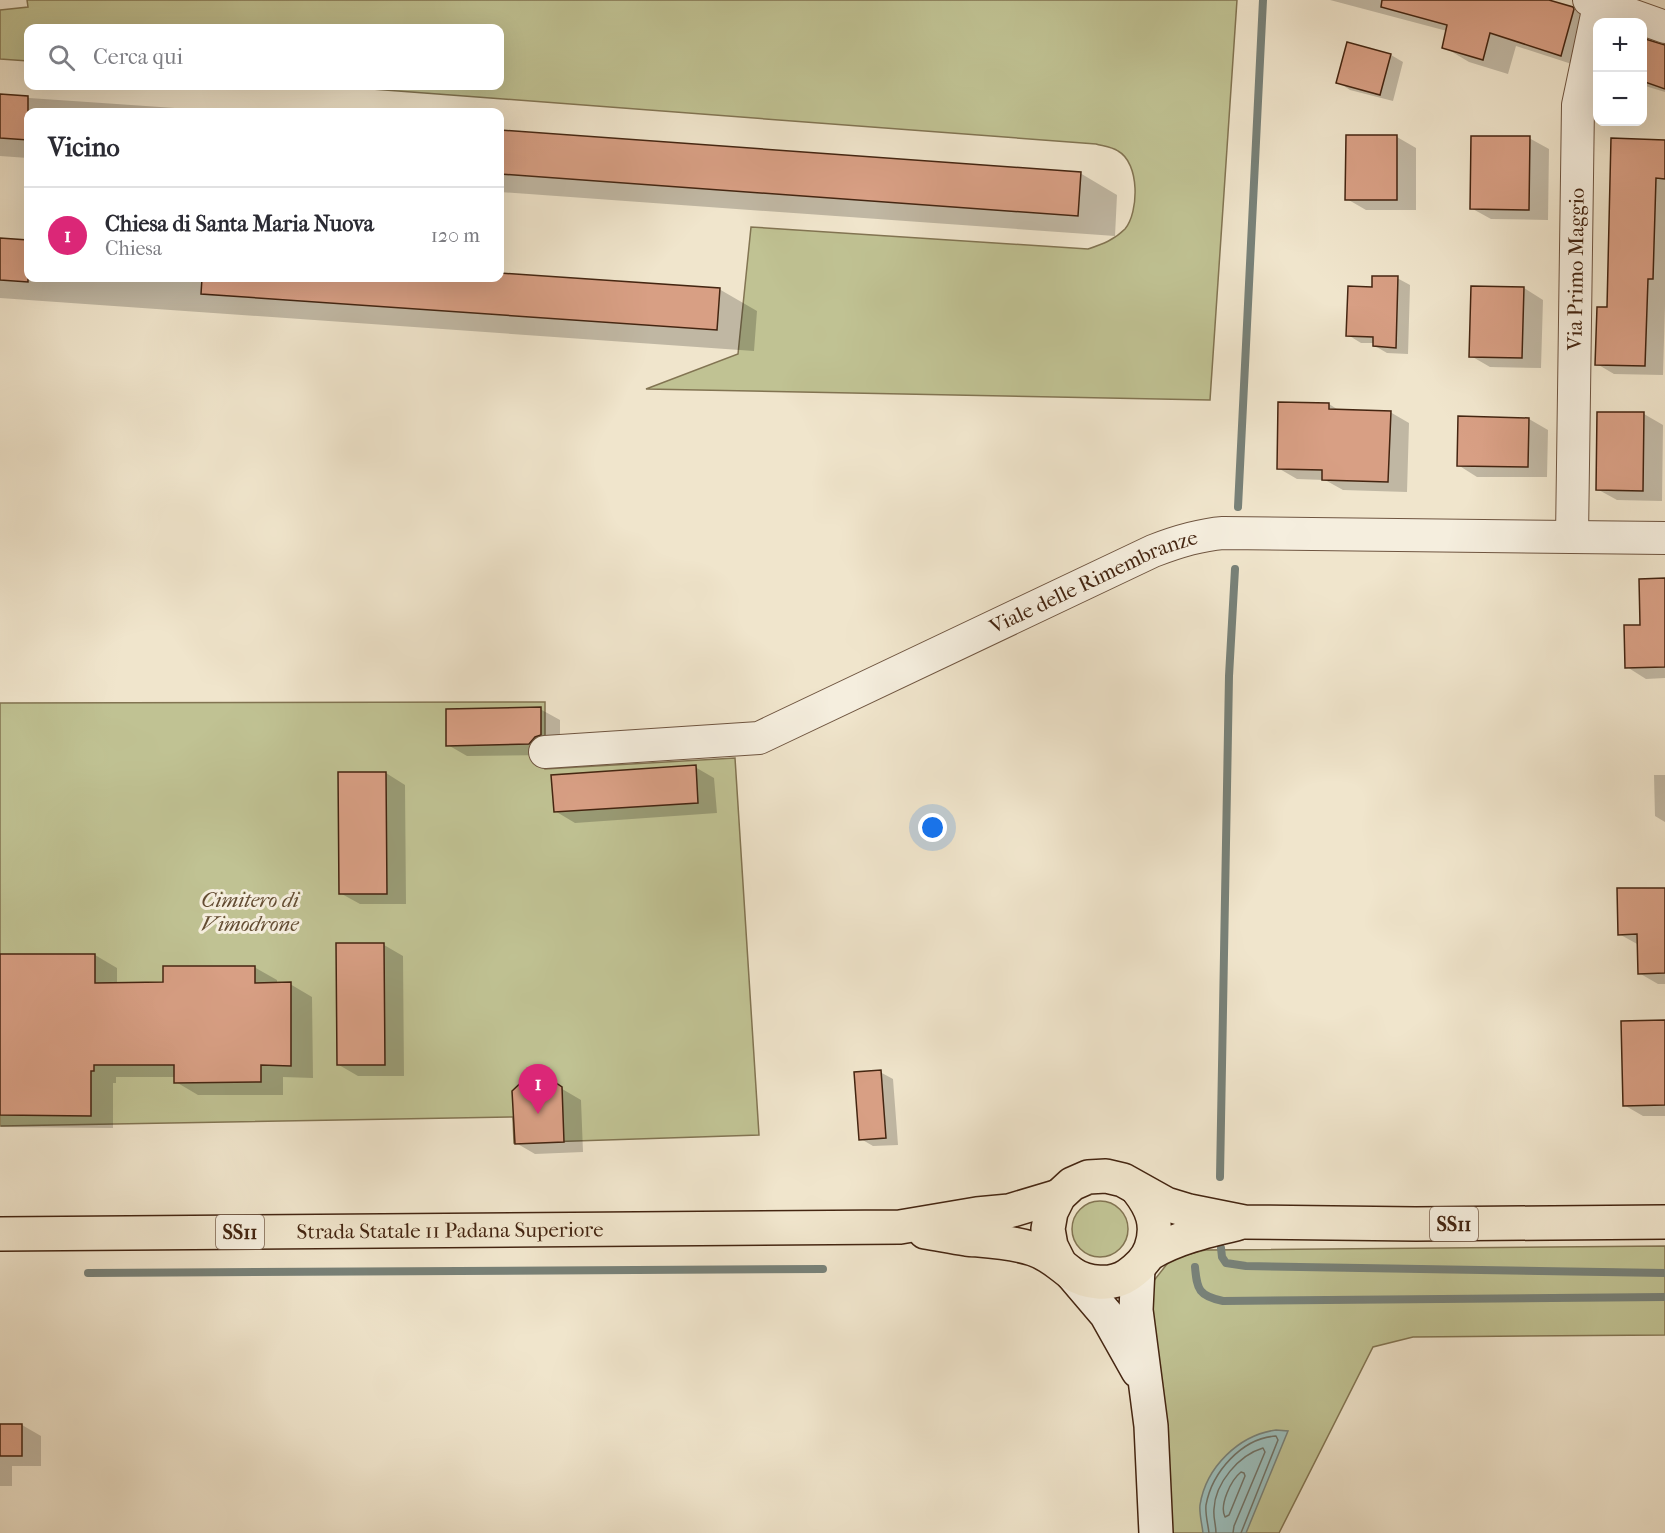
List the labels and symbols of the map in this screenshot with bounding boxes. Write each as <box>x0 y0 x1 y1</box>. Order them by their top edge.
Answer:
street label: Via Primo Maggio <box>1563 188 1589 352</box>
street label: Viale delle Rimembranze <box>985 525 1200 639</box>
your location <box>918 813 947 842</box>
park label: Cimitero di Vimodrone <box>201 888 301 936</box>
pin: 1 <box>518 1064 558 1114</box>
road number: SS11 <box>1430 1207 1478 1241</box>
road number: SS11 <box>216 1215 264 1249</box>
street label: Strada Statale 11 Padana Superiore <box>296 1217 604 1244</box>

